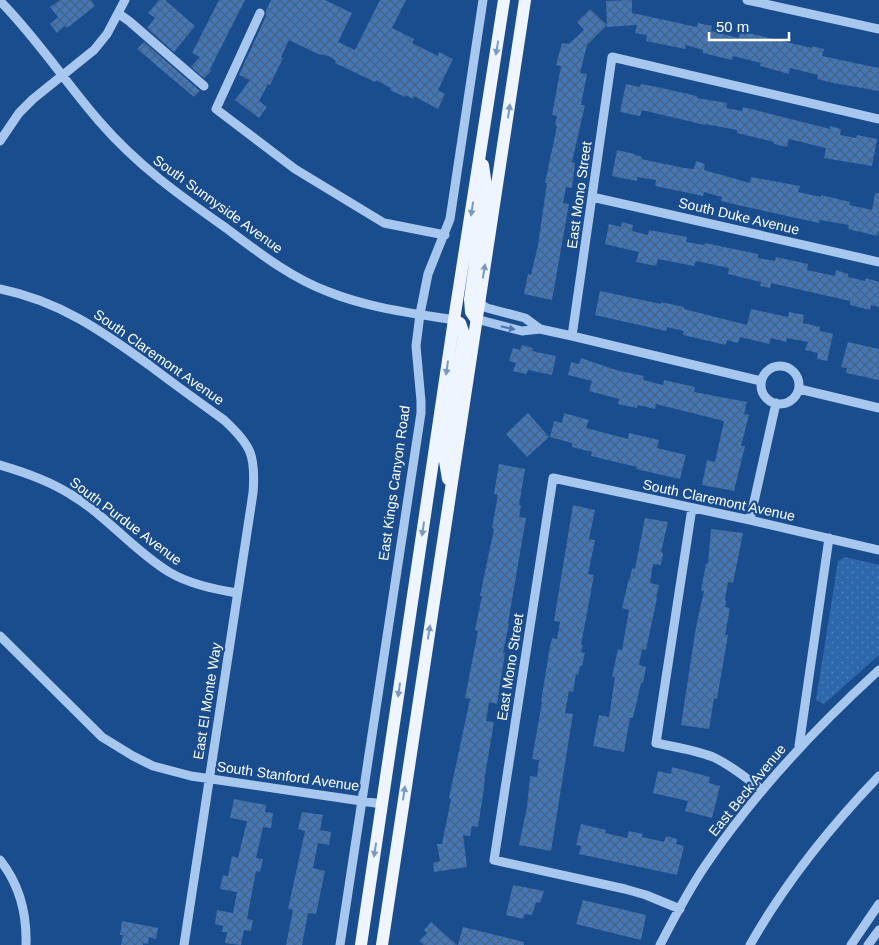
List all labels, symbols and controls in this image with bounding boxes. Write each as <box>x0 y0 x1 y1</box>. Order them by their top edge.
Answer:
scale bar <box>709 10 789 42</box>
text: 50 m <box>716 18 749 35</box>
one-way arrow <box>493 41 501 57</box>
one-way arrow <box>505 102 513 118</box>
street label: East Mono Street <box>564 140 594 250</box>
street label: South Sunnyside Avenue <box>150 152 286 257</box>
street label: South Duke Avenue <box>677 194 801 238</box>
one-way arrow <box>468 201 476 217</box>
one-way arrow <box>480 263 488 279</box>
street label: South Claremont Avenue <box>91 306 227 408</box>
one-way arrow <box>500 324 515 332</box>
one-way arrow <box>443 360 451 376</box>
street label: East Kings Canyon Road <box>375 404 413 562</box>
street label: South Purdue Avenue <box>67 474 185 568</box>
street label: South Claremont Avenue <box>641 476 797 524</box>
one-way arrow <box>419 521 427 537</box>
street label: East Mono Street <box>494 612 526 722</box>
one-way arrow <box>425 624 433 640</box>
street label: East El Monte Way <box>190 641 224 761</box>
one-way arrow <box>395 682 403 698</box>
street label: East Beck Avenue <box>705 741 789 839</box>
street label: South Stanford Avenue <box>216 758 360 794</box>
one-way arrow <box>401 785 409 801</box>
one-way arrow <box>371 843 379 859</box>

